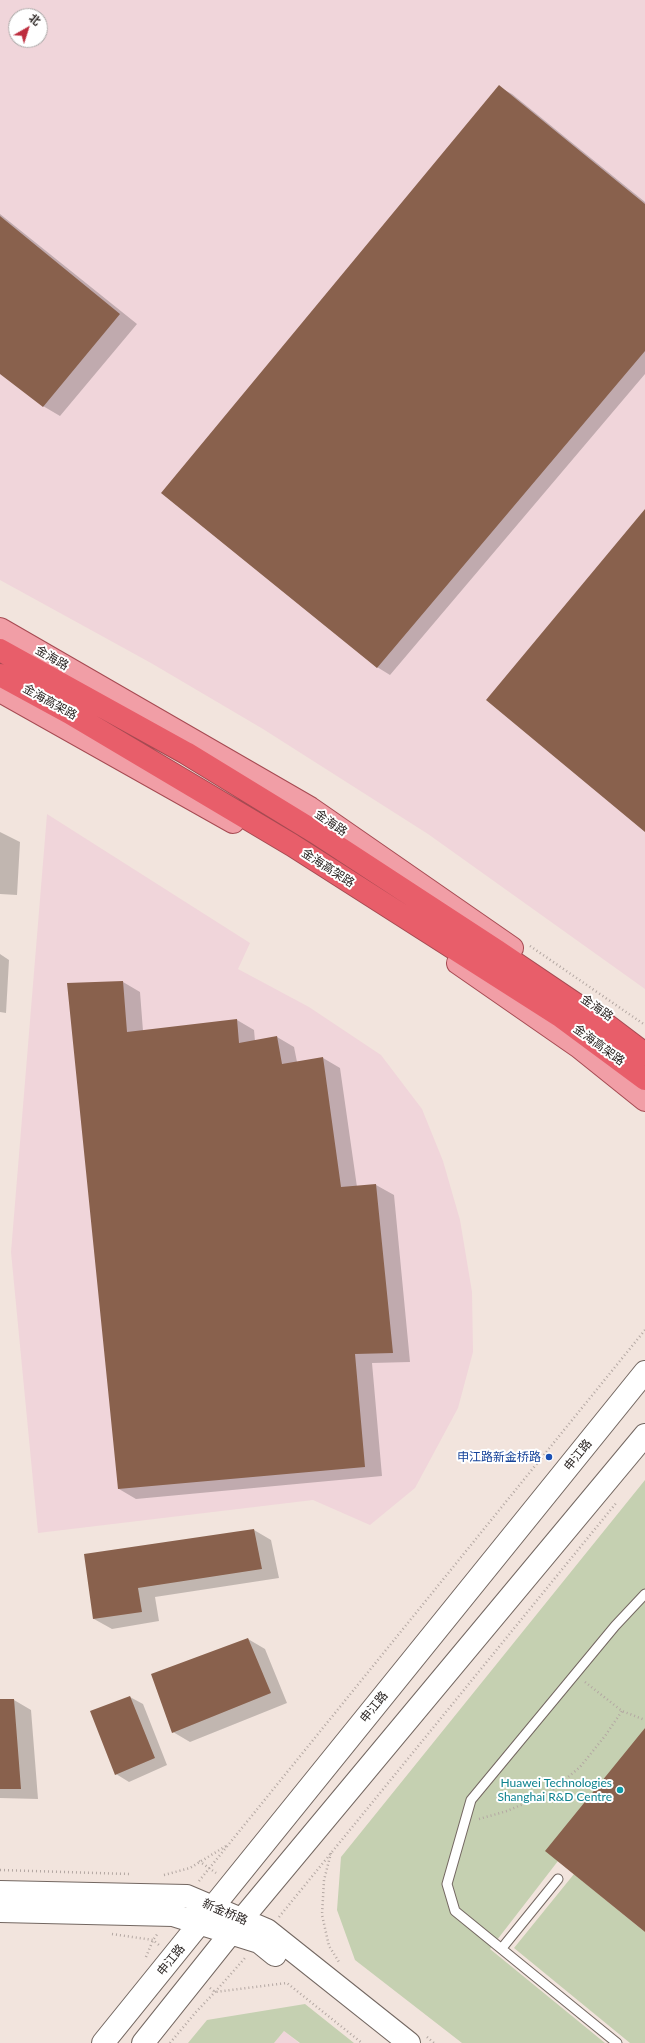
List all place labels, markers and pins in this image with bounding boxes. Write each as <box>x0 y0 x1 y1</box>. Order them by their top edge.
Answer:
place label: 申江路新金桥路 <box>457 1450 541 1464</box>
marker: 申江路新金桥路 <box>544 1452 554 1462</box>
place label: Huawei Technologies Shanghai R&D Centre <box>498 1776 612 1804</box>
marker: Huawei Technologies Shanghai R&D Centre <box>615 1785 625 1795</box>

